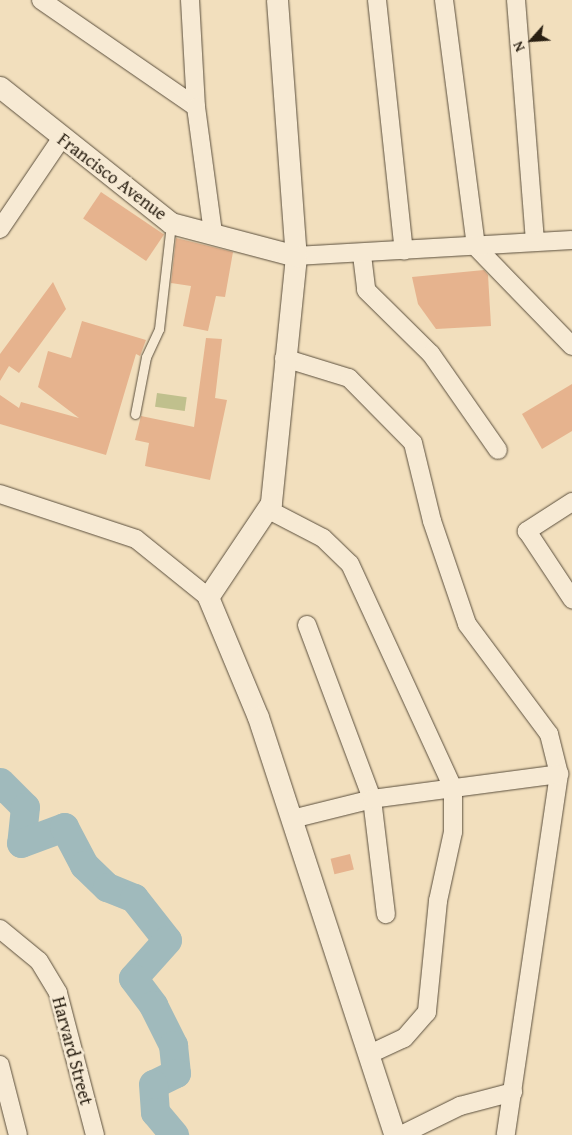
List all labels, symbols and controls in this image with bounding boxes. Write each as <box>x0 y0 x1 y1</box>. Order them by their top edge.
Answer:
north arrow <box>507 15 557 65</box>
text: N <box>507 38 530 55</box>
street label: Francisco Avenue <box>53 129 171 225</box>
street label: Harvard Street <box>47 994 97 1108</box>

